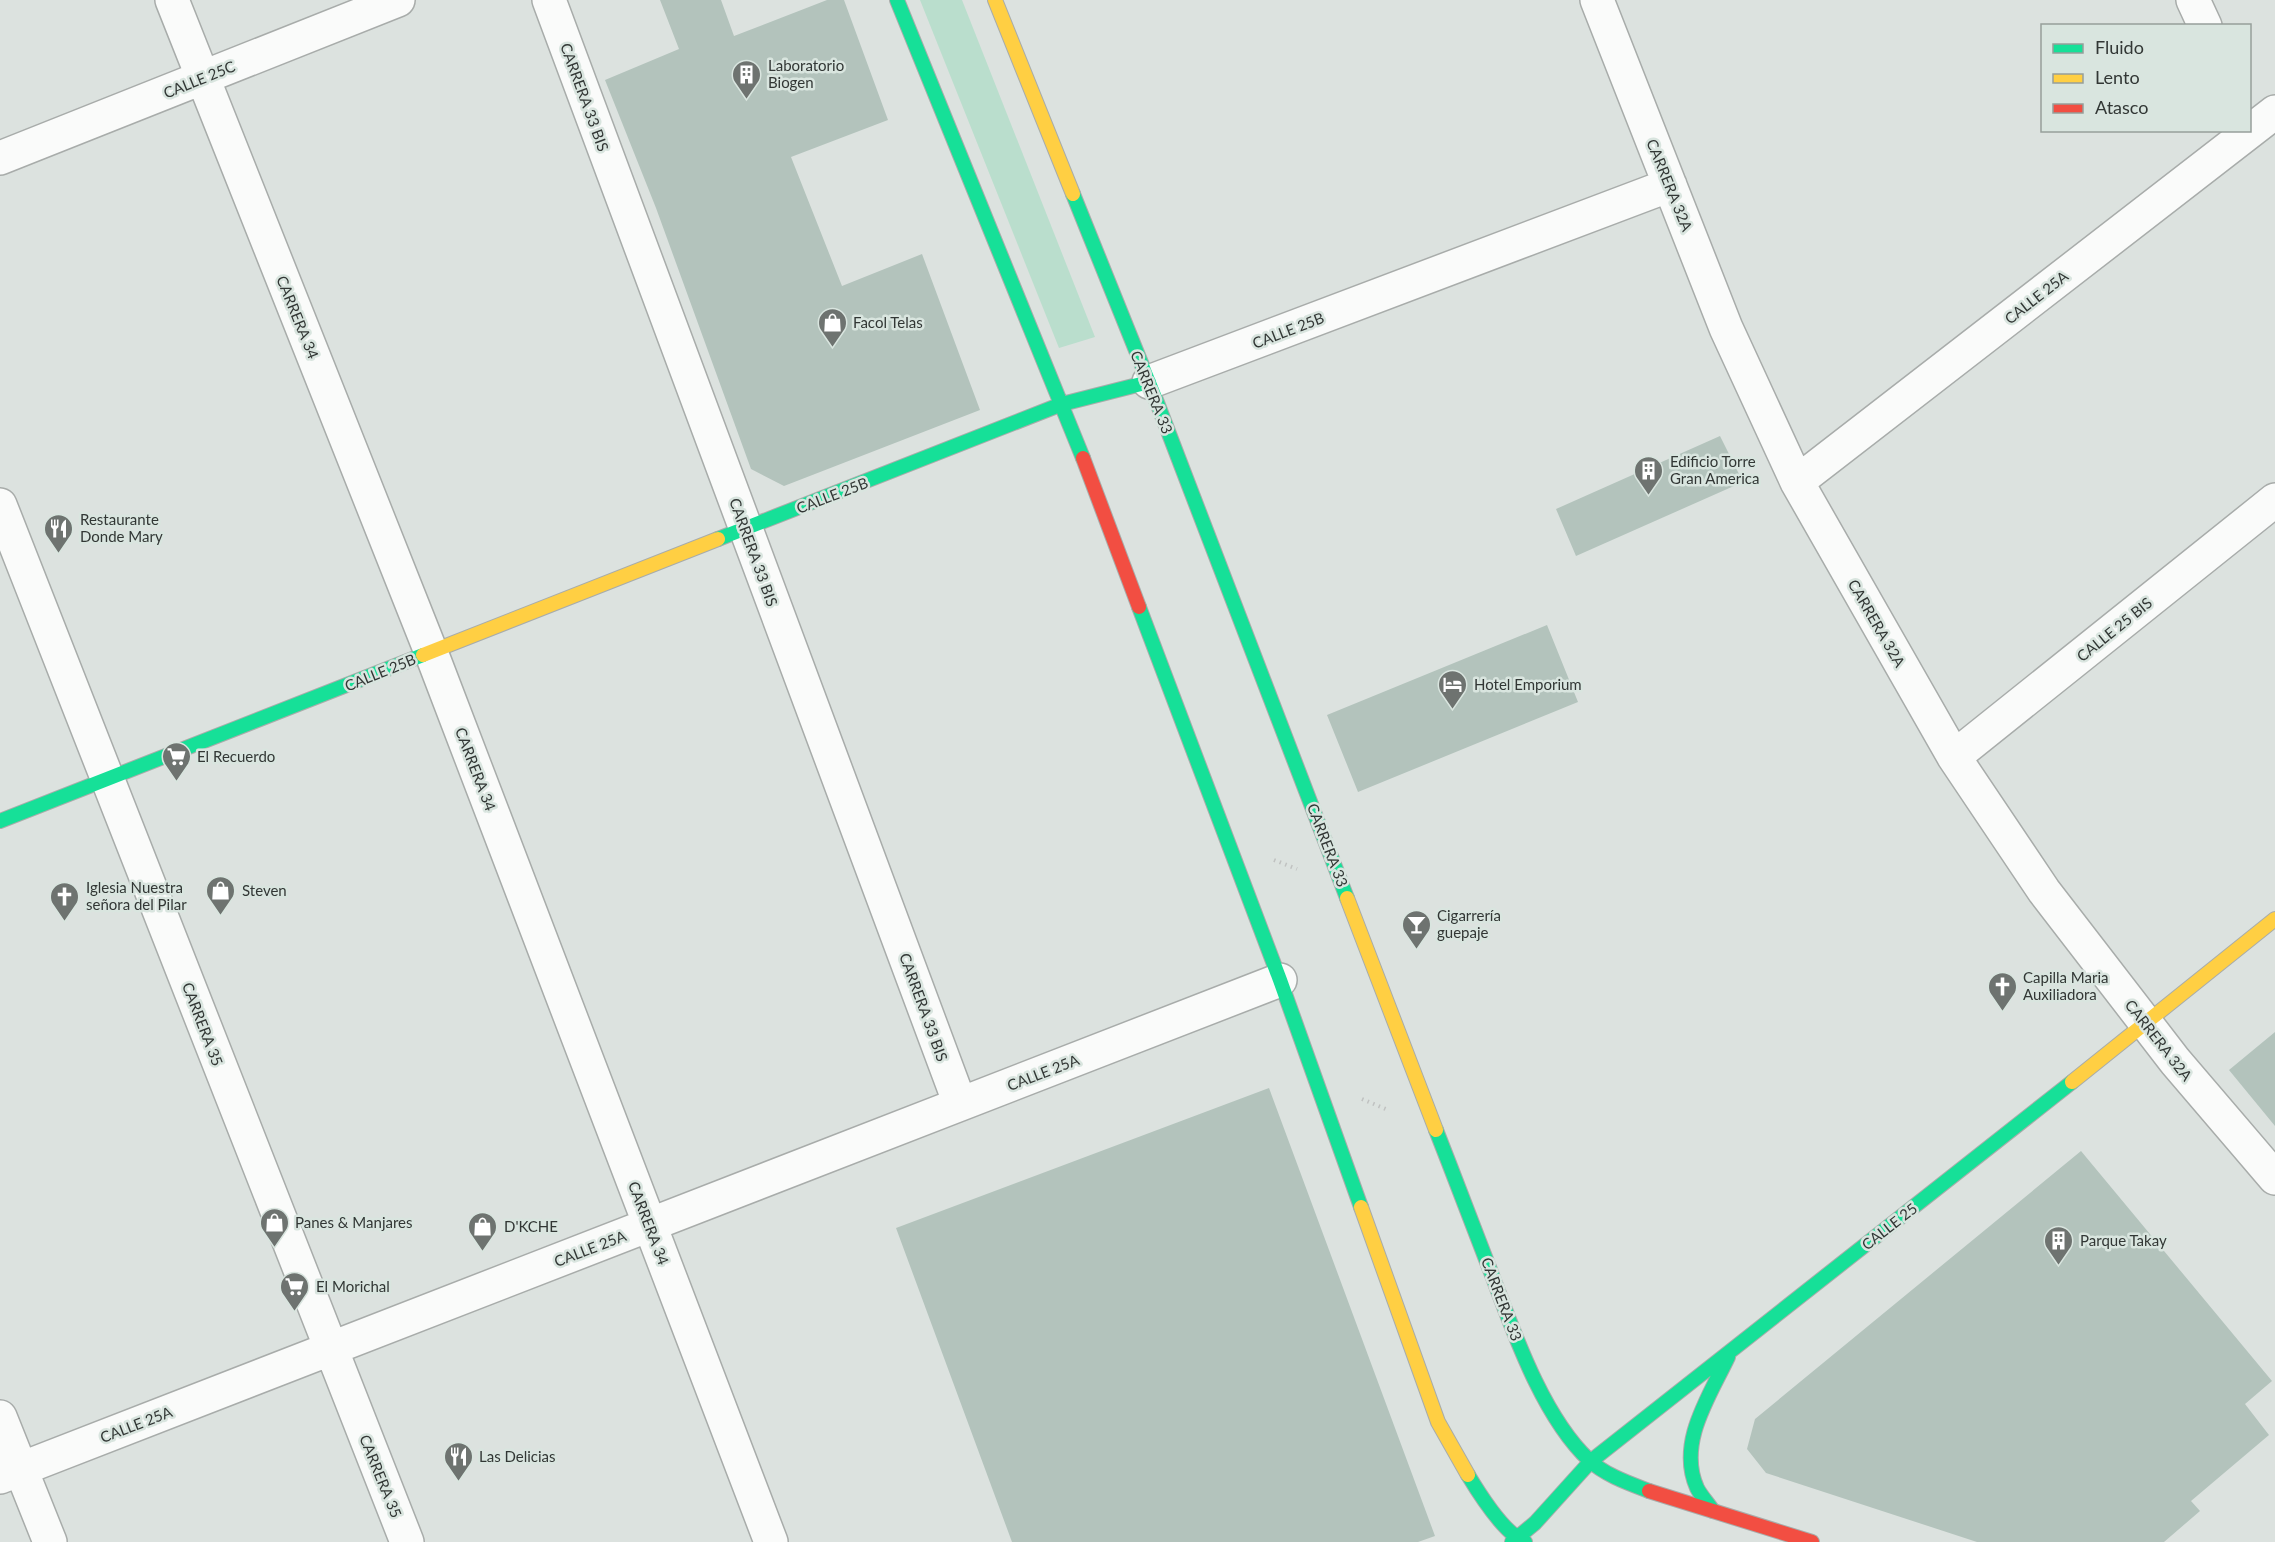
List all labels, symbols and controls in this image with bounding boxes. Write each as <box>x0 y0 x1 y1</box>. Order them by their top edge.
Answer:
legend <box>2041 24 2251 132</box>
text: Fluido <box>2095 36 2144 58</box>
street label: CARRERA 33 BIS <box>557 40 613 154</box>
place label: Laboratorio Biogen <box>768 56 844 91</box>
street label: CALLE 25C <box>161 57 237 101</box>
building icon: Laboratorio Biogen <box>731 58 763 100</box>
text: Lento <box>2095 66 2140 88</box>
text: Atasco <box>2095 96 2148 118</box>
street label: CARRERA 32A <box>1643 136 1697 235</box>
street label: CALLE 25A <box>2001 266 2072 327</box>
street label: CARRERA 34 <box>273 273 323 361</box>
shop icon: Facol Telas <box>816 306 848 348</box>
street label: CALLE 25B <box>1250 308 1326 352</box>
place label: Facol Telas <box>853 313 923 331</box>
street label: CARRERA 33 <box>1127 348 1177 436</box>
place label: Edificio Torre Gran America <box>1670 452 1759 487</box>
building icon: Edificio Torre Gran America <box>1633 454 1665 496</box>
street label: CALLE 25B <box>794 473 870 517</box>
street label: CARRERA 33 BIS <box>726 495 782 609</box>
place label: Restaurante Donde Mary <box>80 510 163 545</box>
restaurant icon: Restaurante Donde Mary <box>43 512 75 554</box>
street label: CARRERA 32A <box>1845 576 1910 671</box>
street label: CALLE 25 BIS <box>2073 593 2155 665</box>
street label: CALLE 25B <box>342 650 418 694</box>
hotel icon: Hotel Emporium <box>1437 668 1469 710</box>
place label: Hotel Emporium <box>1474 675 1582 693</box>
street label: CARRERA 34 <box>452 725 500 814</box>
supermarket icon: El Recuerdo <box>160 740 192 782</box>
place label: El Recuerdo <box>197 747 275 765</box>
street label: CARRERA 33 <box>1304 801 1352 889</box>
shop icon: Steven <box>205 874 237 916</box>
place label: Iglesia Nuestra señora del Pilar <box>86 878 187 913</box>
church icon: Iglesia Nuestra señora del Pilar <box>49 880 81 922</box>
place label: Steven <box>242 881 287 899</box>
place label: Cigarrería guepaje <box>1437 906 1501 941</box>
bar icon: Cigarrería guepaje <box>1400 908 1432 950</box>
street label: CARRERA 33 BIS <box>896 950 952 1064</box>
place label: Capilla Maria Auxiliadora <box>2023 968 2109 1003</box>
church icon: Capilla Maria Auxiliadora <box>1986 970 2018 1012</box>
street label: CARRERA 35 <box>179 980 227 1068</box>
street label: CARRERA 32A <box>2122 996 2197 1085</box>
street label: CALLE 25A <box>1004 1050 1082 1094</box>
street label: CARRERA 34 <box>625 1179 673 1268</box>
street label: CALLE 25 <box>1858 1199 1920 1253</box>
shop icon: Panes & Manjares <box>258 1206 290 1248</box>
shop icon: D'KCHE <box>467 1210 499 1252</box>
place label: Panes & Manjares <box>295 1213 413 1231</box>
place label: D'KCHE <box>504 1217 558 1235</box>
building icon: Parque Takay <box>2043 1224 2075 1266</box>
street label: CALLE 25A <box>551 1226 629 1270</box>
place label: Parque Takay <box>2080 1231 2167 1249</box>
street label: CARRERA 33 <box>1478 1255 1526 1343</box>
supermarket icon: El Morichal <box>279 1270 311 1312</box>
place label: El Morichal <box>316 1277 390 1295</box>
street label: CALLE 25A <box>97 1402 175 1446</box>
street label: CARRERA 35 <box>356 1432 406 1520</box>
restaurant icon: Las Delicias <box>442 1440 474 1482</box>
place label: Las Delicias <box>479 1447 556 1465</box>

